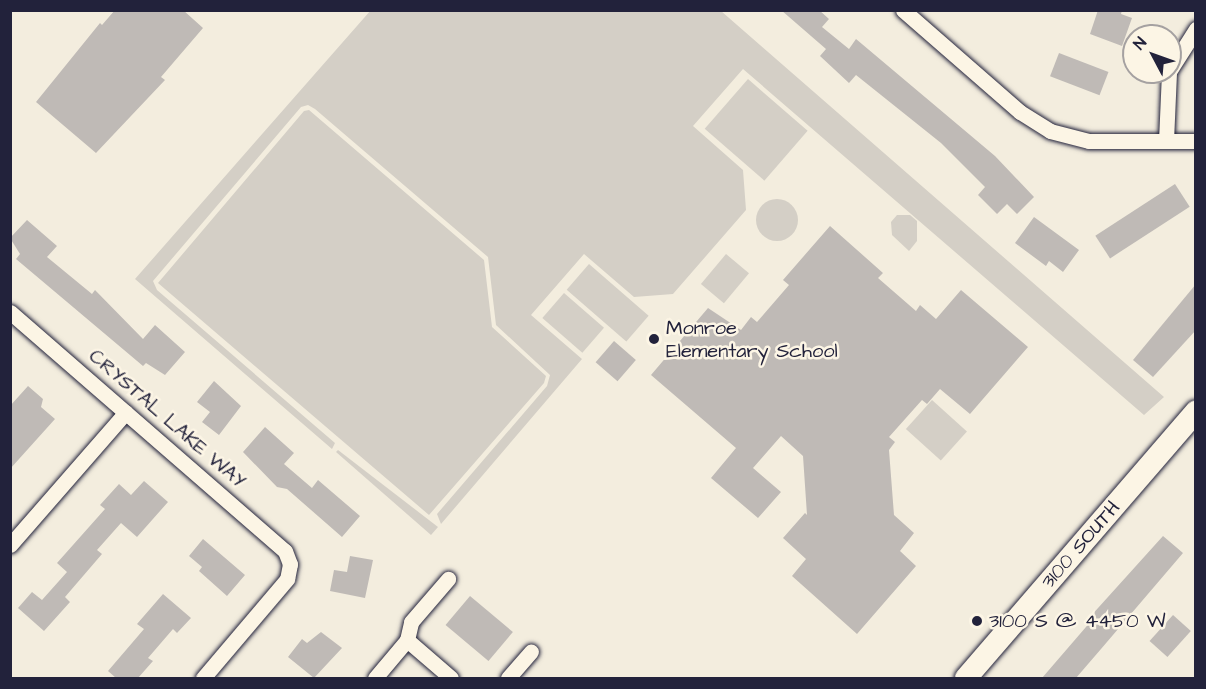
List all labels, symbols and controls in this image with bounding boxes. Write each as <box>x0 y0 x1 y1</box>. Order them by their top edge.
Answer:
north arrow <box>1122 24 1182 84</box>
text: N <box>1128 33 1152 55</box>
place label: Monroe Elementary School <box>666 316 838 363</box>
marker: Monroe Elementary School <box>647 332 661 346</box>
street label: CRYSTAL LAKE WAY <box>84 344 250 494</box>
street label: 3100 SOUTH <box>1037 496 1125 594</box>
place label: 3100 S @ 4450 W <box>989 609 1166 633</box>
marker: 3100 S @ 4450 W <box>970 614 984 628</box>

